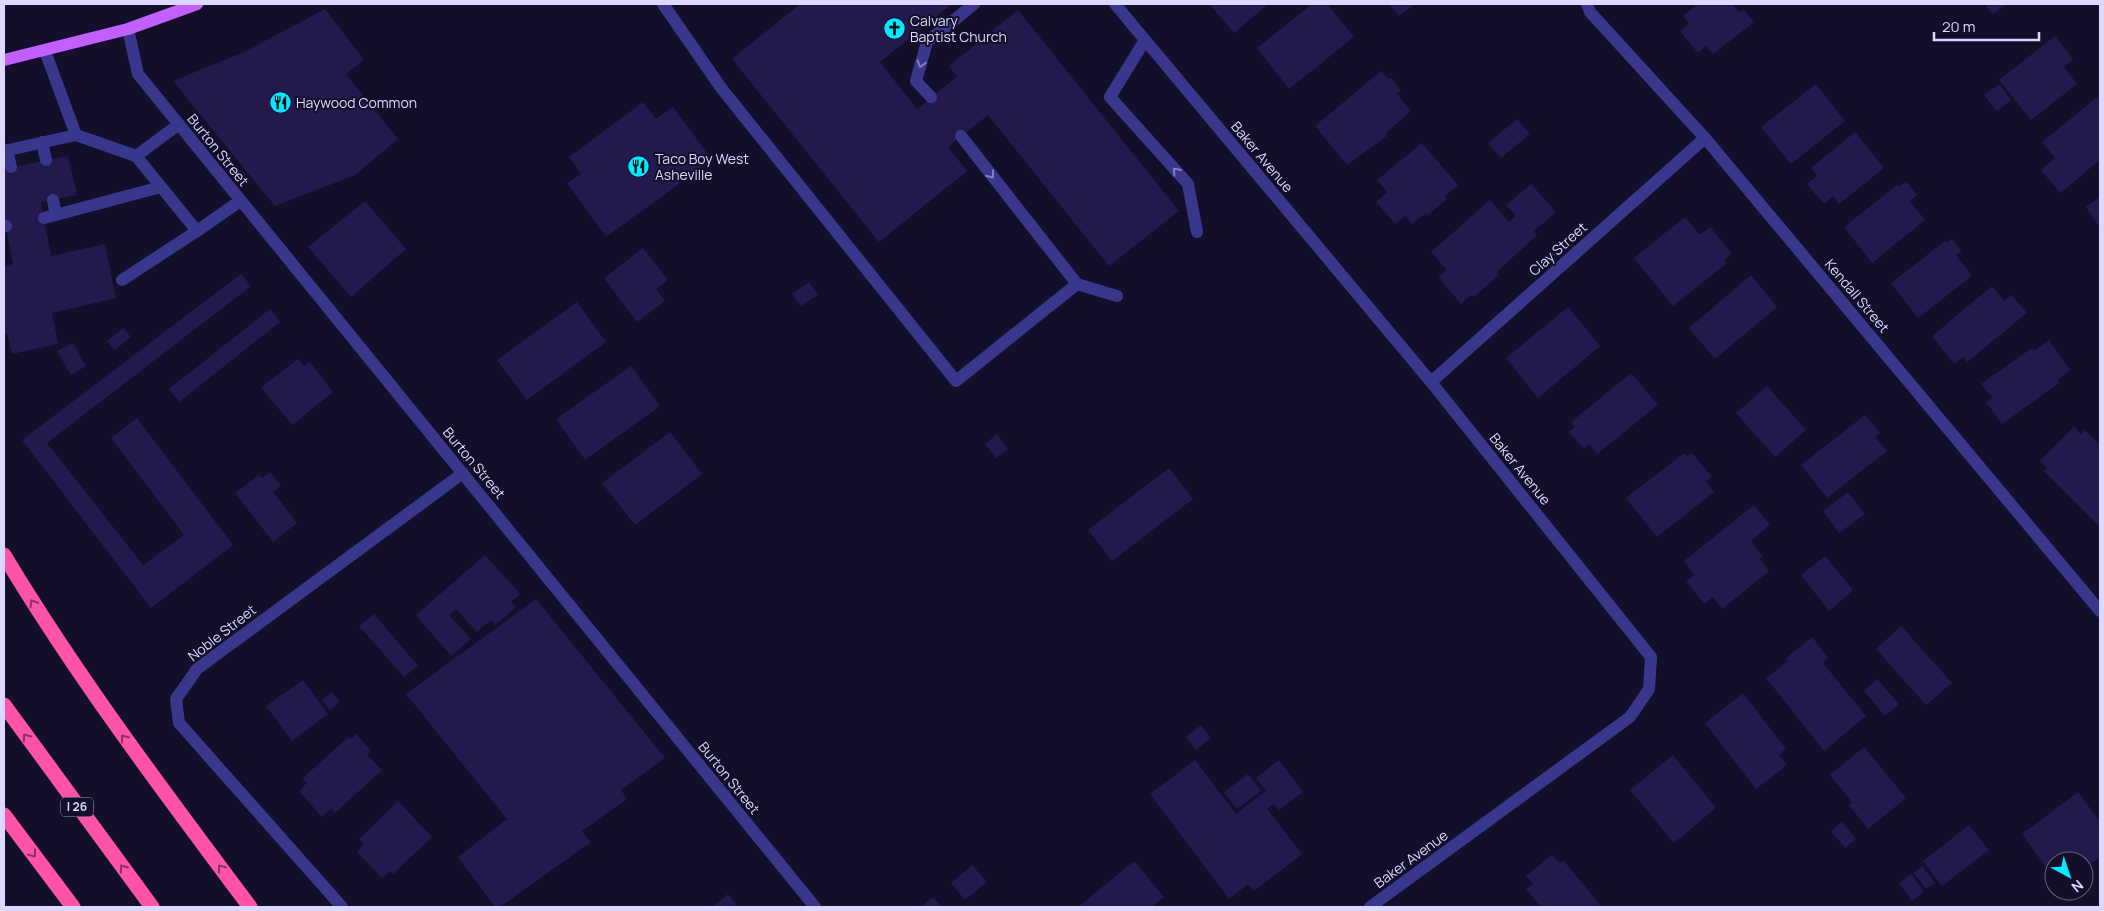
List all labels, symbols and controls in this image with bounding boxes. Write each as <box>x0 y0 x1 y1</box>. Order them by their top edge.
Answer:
scale bar <box>1934 10 2039 42</box>
place label: Calvary Baptist Church <box>910 11 1007 46</box>
text: 20 m <box>1942 16 1975 37</box>
church icon: Calvary Baptist Church <box>882 17 906 41</box>
one-way arrow <box>916 60 926 68</box>
restaurant icon: Haywood Common <box>268 91 292 115</box>
place label: Haywood Common <box>296 93 417 112</box>
street label: Burton Street <box>183 110 254 190</box>
street label: Baker Avenue <box>1227 117 1298 196</box>
place label: Taco Boy West Asheville <box>655 149 749 184</box>
restaurant icon: Taco Boy West Asheville <box>627 155 651 179</box>
one-way arrow <box>1173 168 1182 177</box>
one-way arrow <box>985 169 994 179</box>
street label: Clay Street <box>1525 217 1591 280</box>
street label: Kendall Street <box>1821 255 1894 337</box>
street label: Burton Street <box>439 423 510 503</box>
street label: Baker Avenue <box>1486 429 1555 509</box>
one-way arrow <box>29 600 39 609</box>
street label: Noble Street <box>184 600 260 665</box>
one-way arrow <box>23 733 32 743</box>
one-way arrow <box>121 734 130 744</box>
street label: Burton Street <box>694 738 765 818</box>
road number: I 26 <box>61 798 93 816</box>
street label: Baker Avenue <box>1370 825 1452 892</box>
one-way arrow <box>27 848 36 858</box>
north arrow <box>2044 851 2094 901</box>
one-way arrow <box>218 864 227 874</box>
one-way arrow <box>120 865 128 874</box>
text: N <box>2068 876 2088 897</box>

